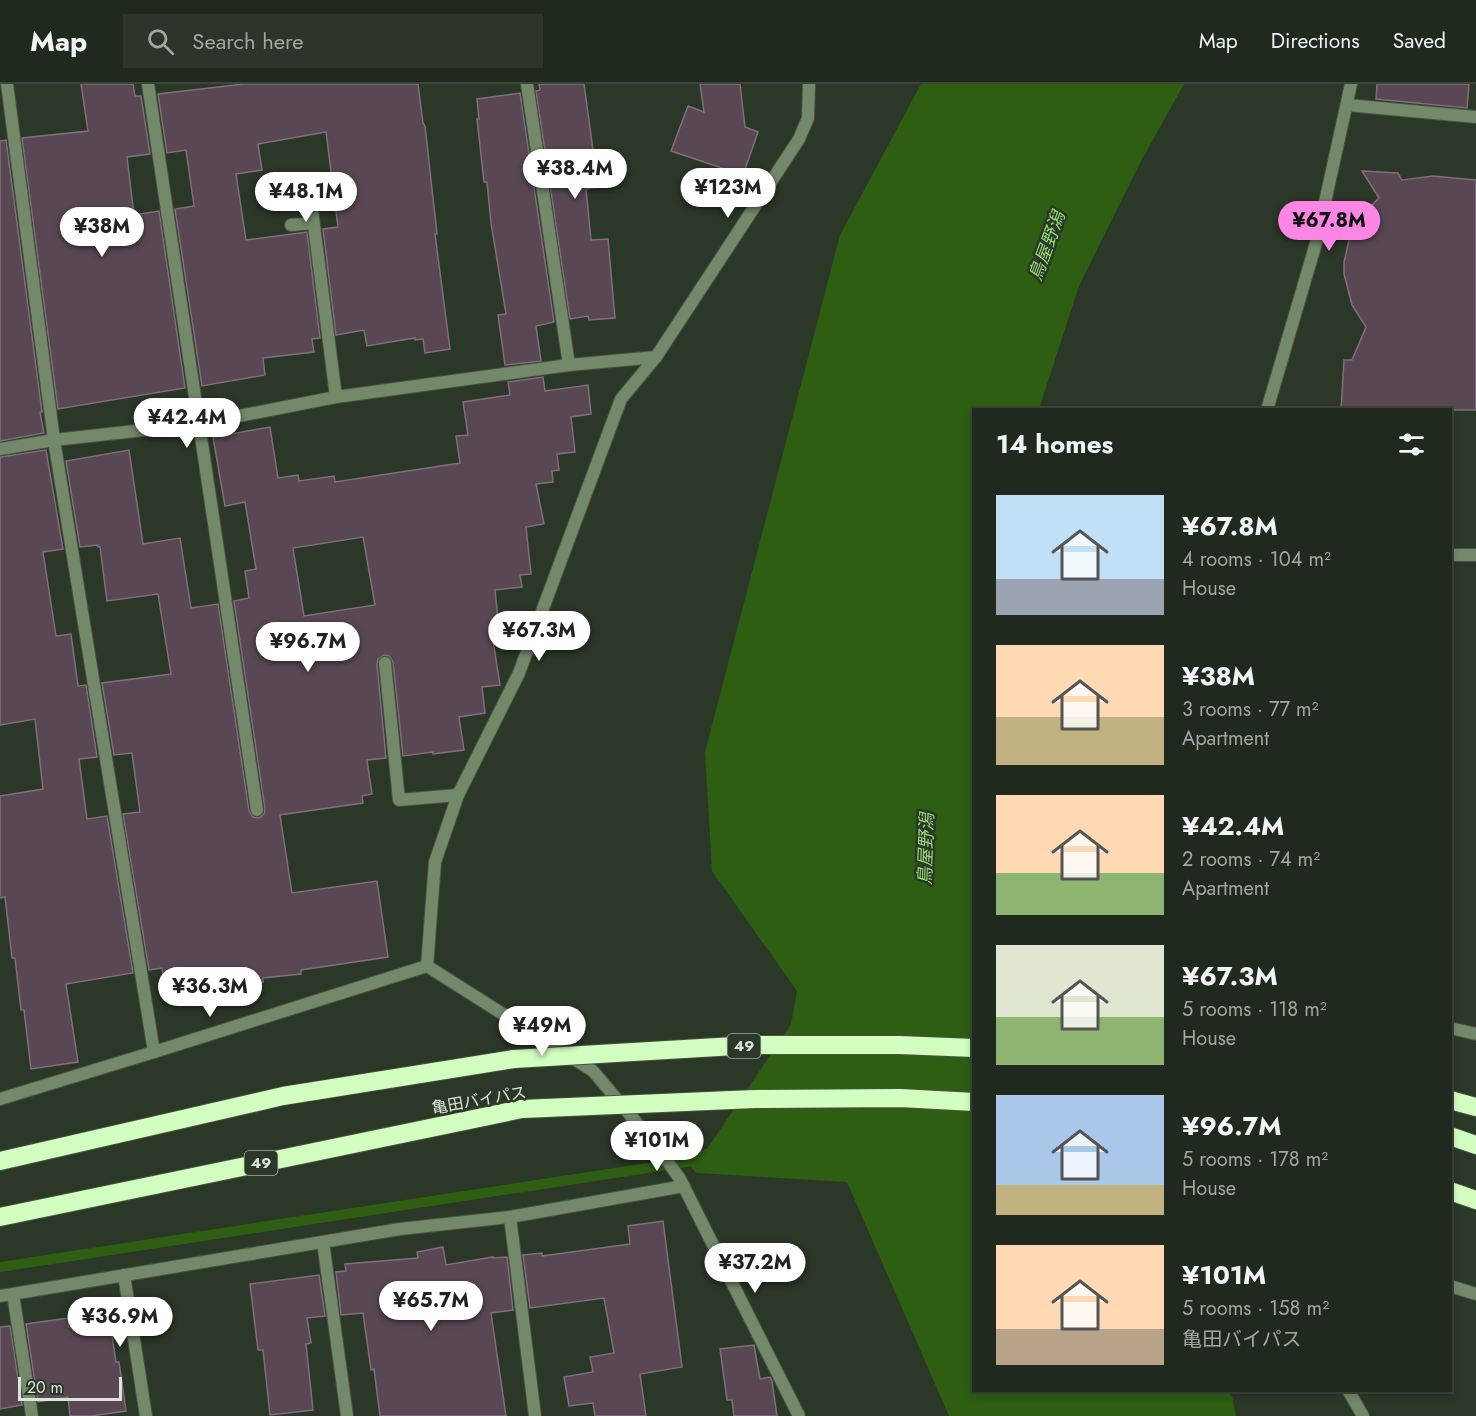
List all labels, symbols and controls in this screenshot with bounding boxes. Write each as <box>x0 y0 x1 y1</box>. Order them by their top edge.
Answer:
search box <box>123 14 543 68</box>
text: Map <box>30 21 87 62</box>
icon: search <box>144 25 177 58</box>
text: Search here <box>192 25 304 57</box>
text: Map <box>1199 26 1238 56</box>
text: Directions <box>1271 26 1360 56</box>
text: Saved <box>1393 26 1446 56</box>
pin: ¥38.4M <box>526 149 624 200</box>
text: ¥38.4M <box>537 154 613 183</box>
pin: ¥123M <box>686 168 770 219</box>
pin: ¥48.1M <box>257 172 355 223</box>
text: ¥123M <box>695 173 761 202</box>
text: ¥48.1M <box>269 177 343 206</box>
pin: ¥67.8M <box>1280 201 1378 252</box>
water label: 鳥屋野潟 <box>1022 206 1072 284</box>
text: ¥67.8M <box>1292 206 1366 235</box>
pin: ¥38M <box>66 207 138 258</box>
text: ¥38M <box>74 212 130 241</box>
pin: ¥42.4M <box>138 398 236 449</box>
text: ¥42.4M <box>148 403 226 432</box>
text: 14 homes <box>996 425 1113 463</box>
icon: filters <box>1395 428 1428 461</box>
text: ¥67.8M <box>1182 507 1278 545</box>
icon: home <box>1044 519 1116 591</box>
text: 4 rooms · 104 m² <box>1182 545 1331 574</box>
text: House <box>1182 574 1236 603</box>
pin: ¥67.3M <box>490 611 588 662</box>
text: ¥67.3M <box>502 616 576 645</box>
pin: ¥96.7M <box>259 622 357 673</box>
text: ¥96.7M <box>270 627 346 656</box>
text: ¥38M <box>1182 657 1255 695</box>
icon: home <box>1044 669 1116 741</box>
text: 3 rooms · 77 m² <box>1182 695 1319 724</box>
text: Apartment <box>1182 724 1269 753</box>
text: ¥42.4M <box>1182 807 1284 845</box>
water label: 鳥屋野潟 <box>912 811 940 885</box>
icon: home <box>1044 819 1116 891</box>
text: 2 rooms · 74 m² <box>1182 845 1320 874</box>
text: Apartment <box>1182 874 1269 903</box>
text: ¥67.3M <box>1182 957 1278 995</box>
pin: ¥36.3M <box>161 967 259 1018</box>
icon: home <box>1044 969 1116 1041</box>
text: ¥36.3M <box>172 972 248 1001</box>
text: 5 rooms · 118 m² <box>1182 995 1327 1024</box>
pin: ¥49M <box>506 1006 578 1057</box>
text: ¥49M <box>513 1011 571 1040</box>
text: House <box>1182 1024 1236 1053</box>
road number: 49 <box>728 1034 760 1058</box>
street label: 亀田バイパス <box>430 1080 528 1120</box>
text: ¥96.7M <box>1182 1107 1281 1145</box>
icon: home <box>1044 1119 1116 1191</box>
pin: ¥101M <box>615 1121 699 1172</box>
text: ¥101M <box>625 1126 689 1155</box>
text: 5 rooms · 178 m² <box>1182 1145 1328 1174</box>
road number: 49 <box>244 1151 278 1175</box>
text: House <box>1182 1174 1236 1203</box>
pin: ¥37.2M <box>706 1243 804 1294</box>
text: ¥37.2M <box>719 1248 791 1277</box>
text: ¥101M <box>1182 1256 1266 1294</box>
icon: home <box>1044 1269 1116 1341</box>
pin: ¥65.7M <box>382 1281 480 1332</box>
text: ¥65.7M <box>393 1286 469 1315</box>
text: 5 rooms · 158 m² <box>1182 1294 1329 1323</box>
pin: ¥36.9M <box>71 1297 169 1348</box>
text: ¥36.9M <box>82 1302 158 1331</box>
text: 亀田バイパス <box>1182 1325 1302 1354</box>
scale bar <box>18 1374 122 1402</box>
text: 20 m <box>27 1376 63 1399</box>

